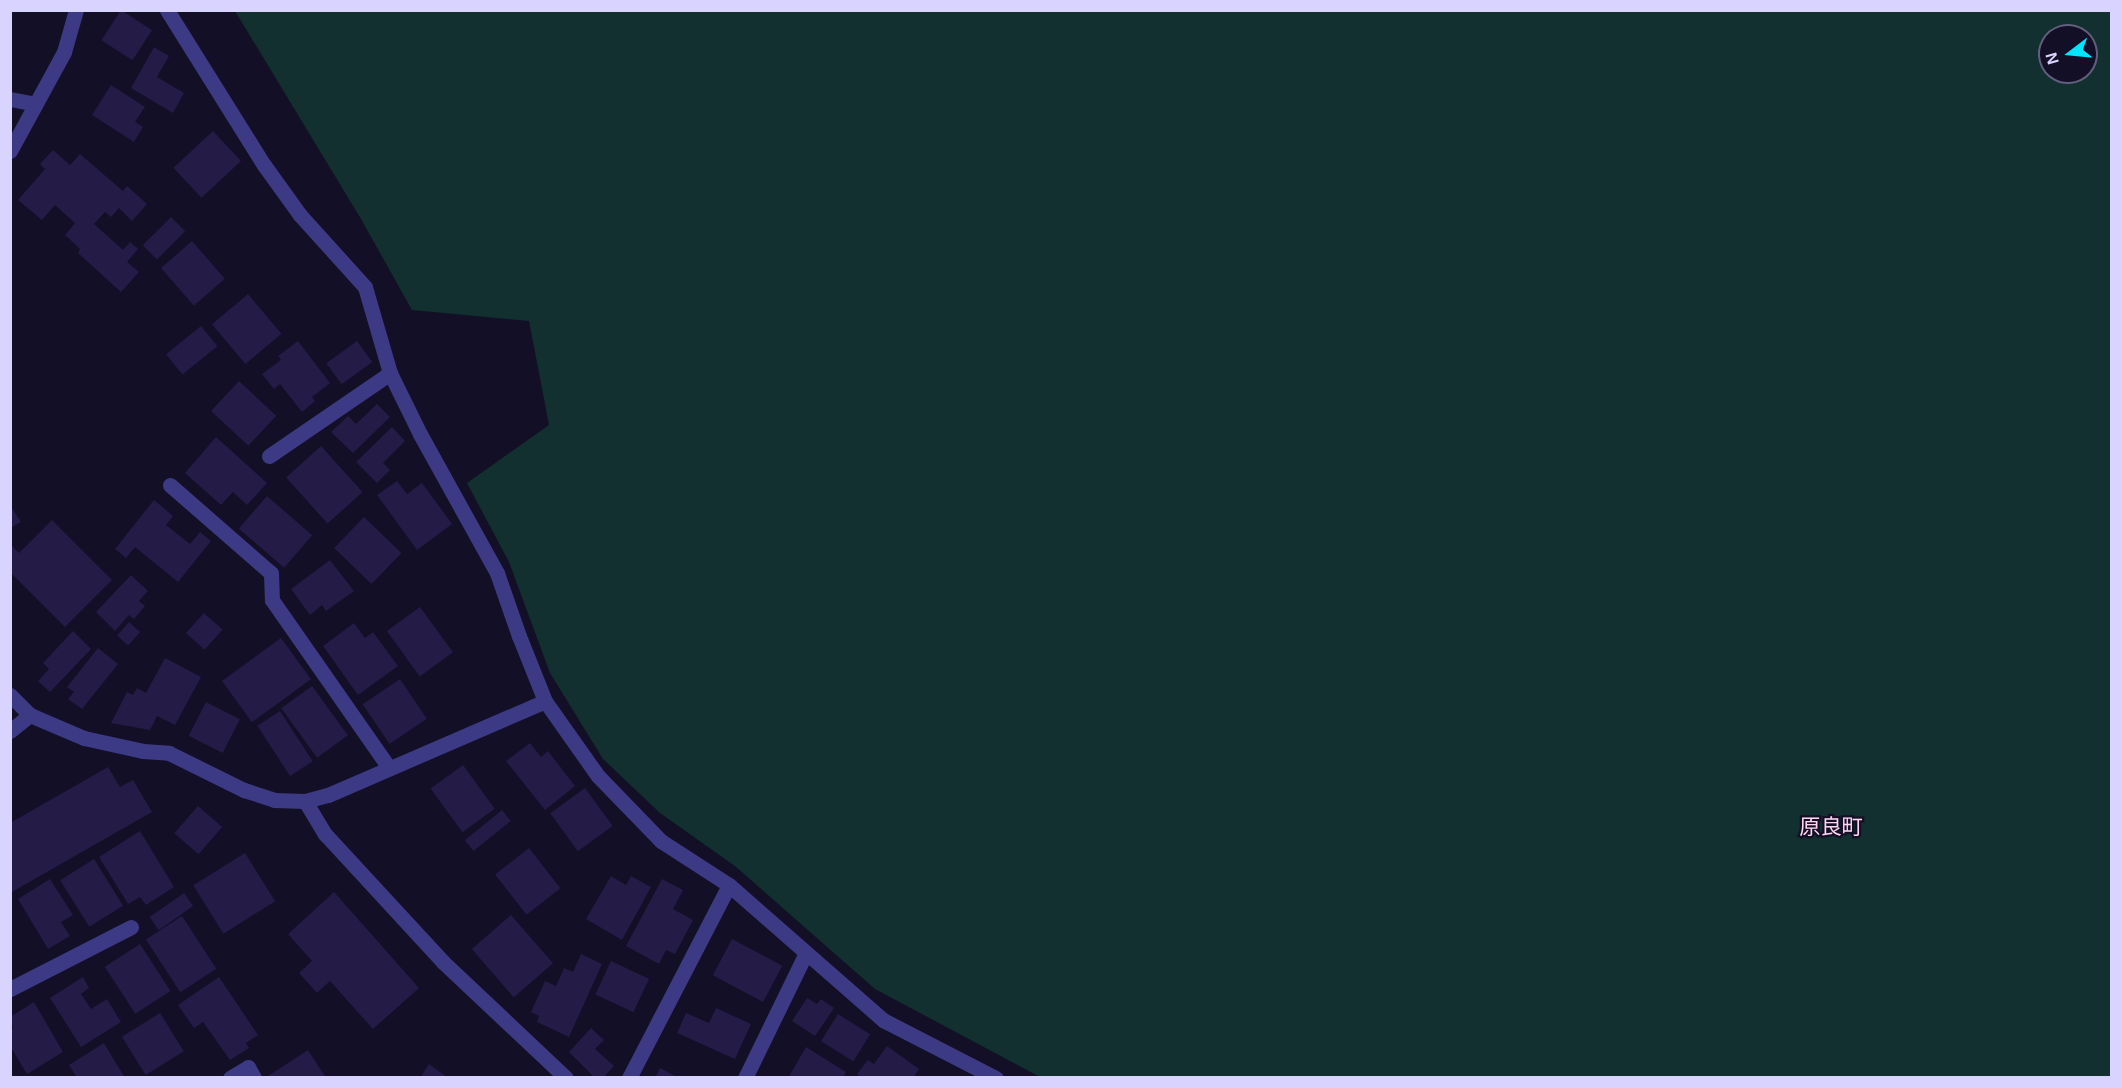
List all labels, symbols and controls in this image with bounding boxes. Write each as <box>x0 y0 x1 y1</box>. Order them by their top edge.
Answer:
north arrow <box>2038 24 2098 84</box>
text: N <box>2042 51 2062 66</box>
district label: 原良町 <box>1800 814 1862 840</box>

